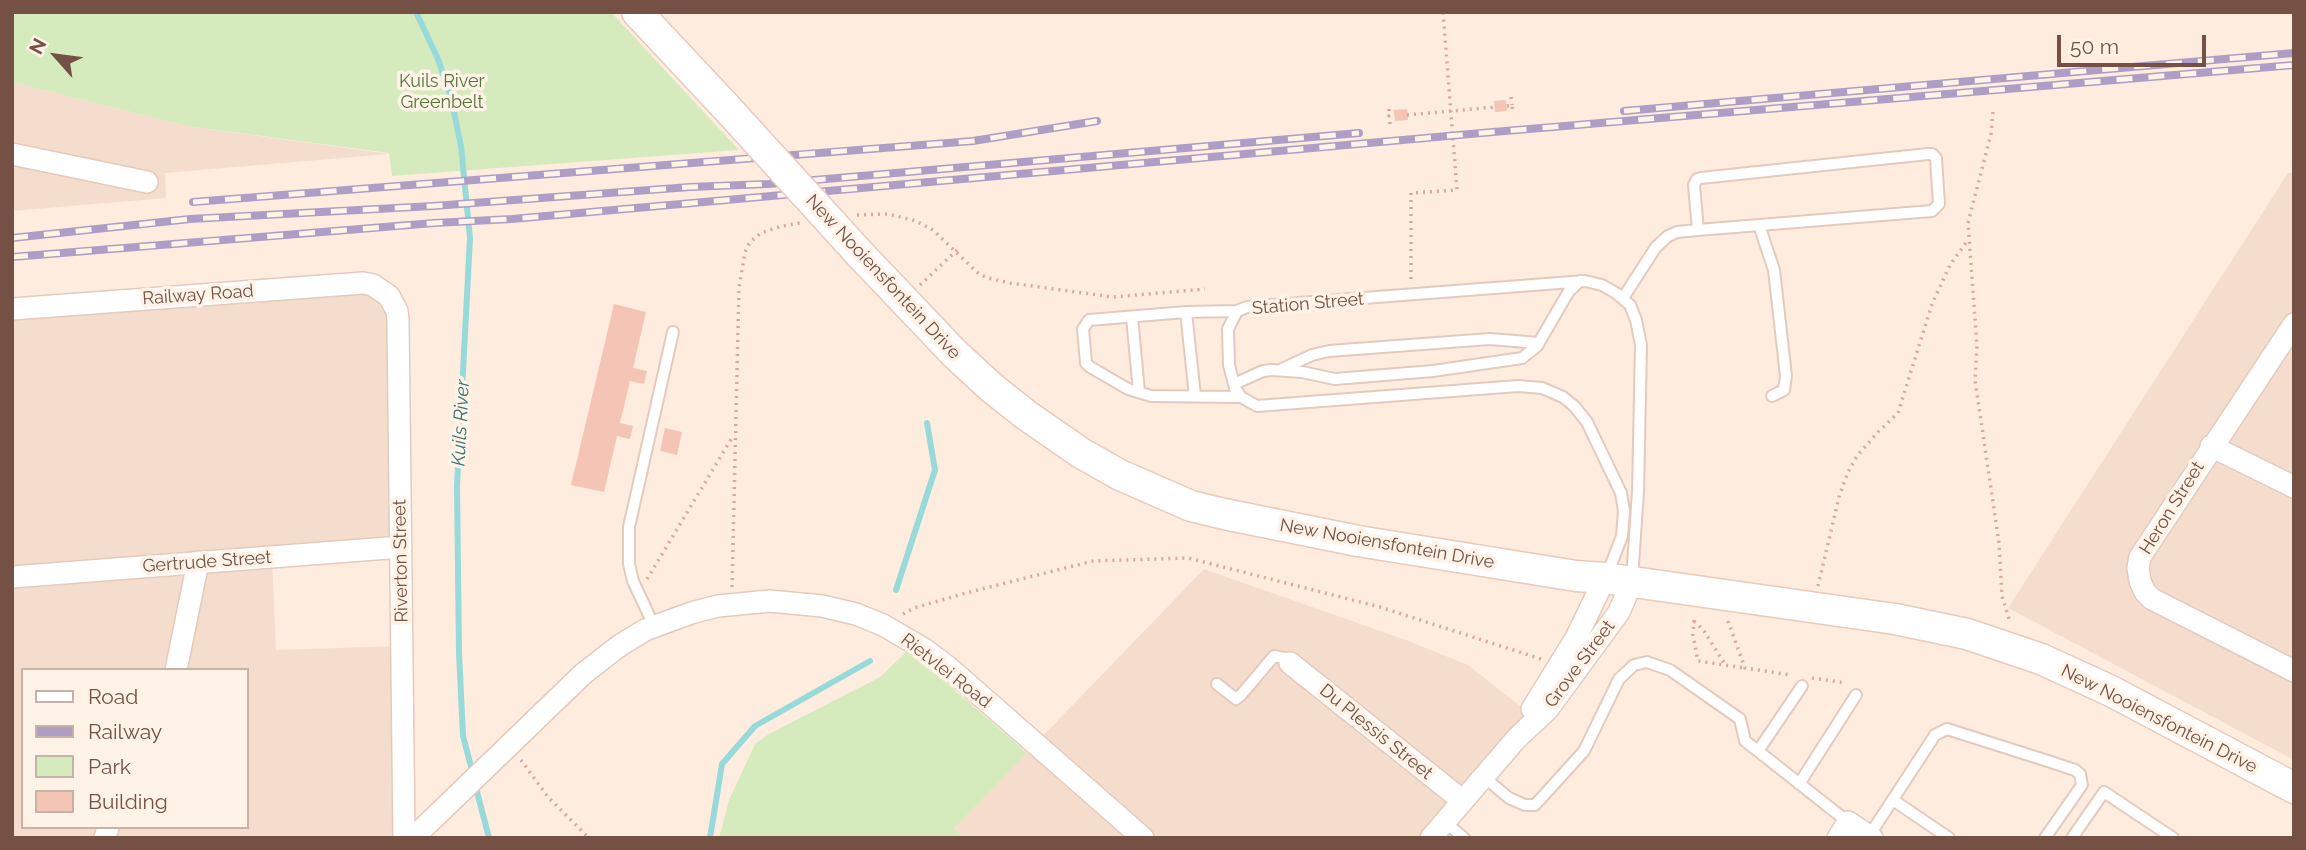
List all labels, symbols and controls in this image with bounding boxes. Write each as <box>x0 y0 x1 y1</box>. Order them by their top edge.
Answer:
north arrow <box>21 21 91 91</box>
scale bar <box>2061 21 2210 65</box>
text: 50 m <box>2070 34 2119 59</box>
text: N <box>24 35 51 58</box>
park label: Kuils River Greenbelt <box>399 71 485 114</box>
street label: New Nooiensfontein Drive <box>801 190 965 364</box>
street label: Railway Road <box>142 280 254 310</box>
street label: Station Street <box>1251 288 1365 320</box>
water label: Kuils River <box>447 379 475 467</box>
street label: Heron Street <box>2135 458 2209 558</box>
street label: Riverton Street <box>389 499 413 623</box>
street label: New Nooiensfontein Drive <box>1278 514 1496 574</box>
street label: Gertrude Street <box>142 547 272 577</box>
street label: Grove Street <box>1540 616 1620 712</box>
street label: Rietvlei Road <box>896 629 996 713</box>
street label: New Nooiensfontein Drive <box>2057 660 2261 778</box>
legend <box>21 668 248 829</box>
street label: Du Plessis Street <box>1315 680 1437 784</box>
text: Road <box>88 684 138 709</box>
text: Railway <box>88 719 162 744</box>
text: Park <box>88 754 131 779</box>
text: Building <box>88 789 168 814</box>

